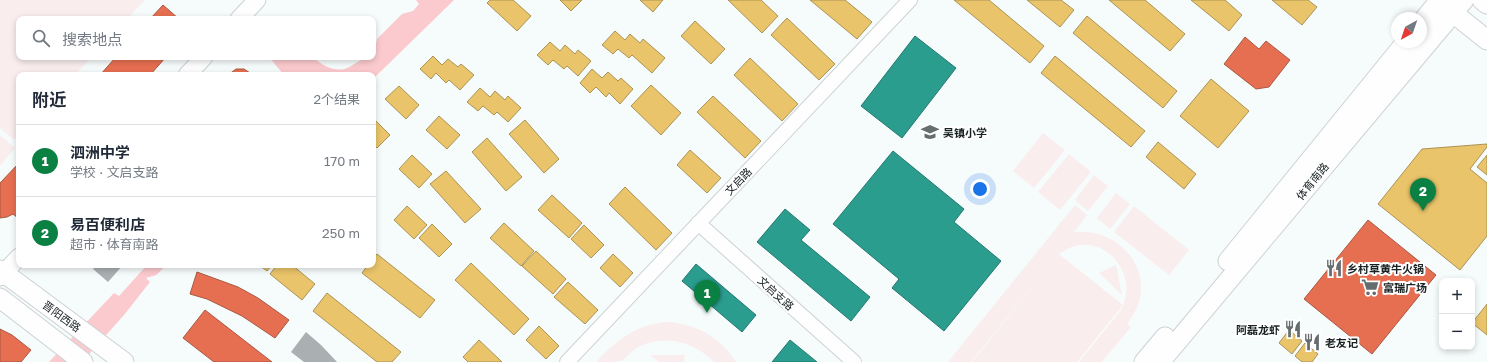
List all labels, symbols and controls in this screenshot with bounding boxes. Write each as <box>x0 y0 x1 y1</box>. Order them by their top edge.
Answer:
north arrow <box>1391 12 1427 48</box>
search box <box>16 16 376 60</box>
icon: search <box>30 27 52 49</box>
text: 搜索地点 <box>62 30 122 48</box>
text: 附近 <box>32 89 66 110</box>
text: 2个结果 <box>313 91 360 107</box>
school or university icon: 吴镇小学 <box>920 122 940 142</box>
place label: 吴镇小学 <box>943 126 987 139</box>
text: 泗洲中学 <box>70 143 130 161</box>
text: 1 <box>42 153 48 169</box>
text: 170 m <box>324 153 360 169</box>
street label: 体育南路 <box>1293 160 1331 202</box>
text: 学校 · 文启支路 <box>70 164 158 180</box>
street label: 文启路 <box>722 165 754 197</box>
pin: 2 <box>1410 178 1436 211</box>
your location <box>970 179 990 199</box>
text: 易百便利店 <box>70 215 145 233</box>
text: 2 <box>41 225 49 241</box>
text: 250 m <box>322 225 360 241</box>
text: 超市 · 体育南路 <box>70 236 158 252</box>
restaurant icon: 乡村草黄牛火锅 <box>1324 258 1344 278</box>
place label: 乡村草黄牛火锅 <box>1347 262 1424 275</box>
street label: 文启支路 <box>755 273 797 313</box>
supermarket icon: 富瑞广场 <box>1360 277 1380 297</box>
map controls <box>1439 278 1475 350</box>
button: + <box>1439 278 1475 314</box>
pin: 1 <box>694 280 720 313</box>
place label: 富瑞广场 <box>1383 281 1427 294</box>
street label: 晋阳西路 <box>40 298 84 334</box>
button: − <box>1439 314 1475 350</box>
restaurant icon: 阿磊龙虾 <box>1283 319 1303 339</box>
place label: 阿磊龙虾 <box>1236 323 1280 336</box>
restaurant icon: 老友记 <box>1302 332 1322 352</box>
place label: 老友记 <box>1325 336 1358 349</box>

